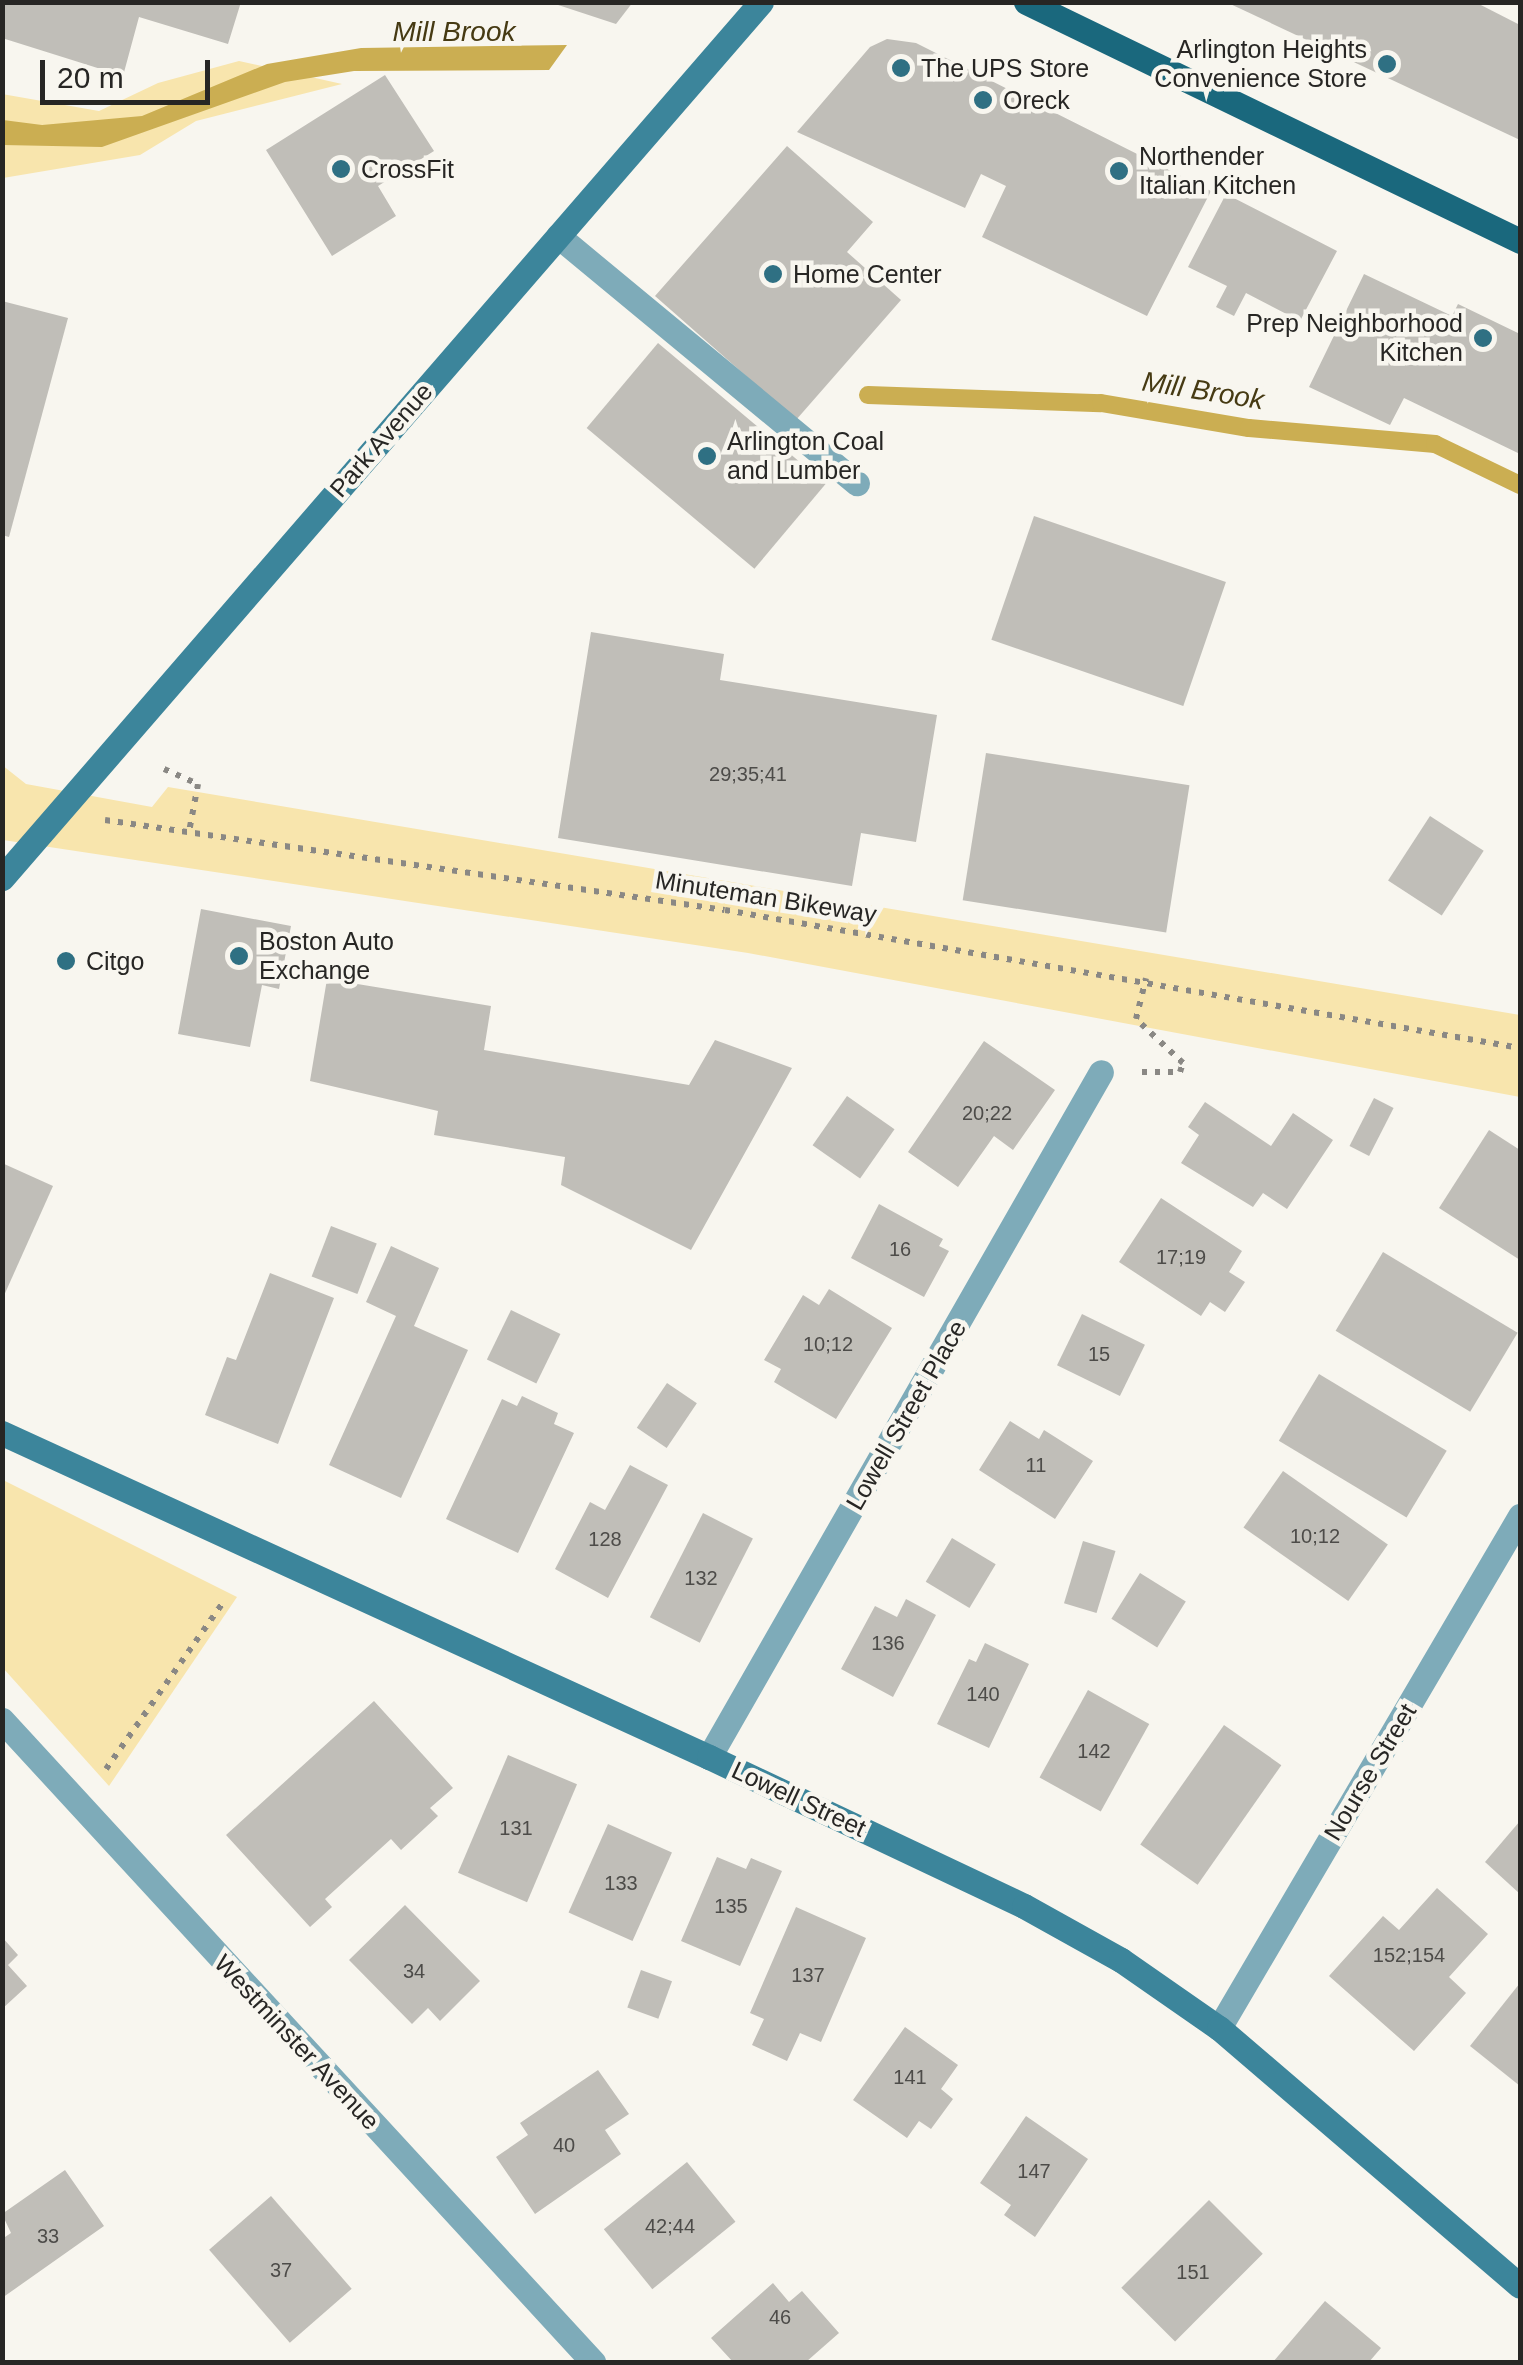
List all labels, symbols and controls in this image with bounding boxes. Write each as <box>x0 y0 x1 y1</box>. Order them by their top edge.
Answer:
water label: Mill Brook <box>393 15 515 49</box>
place label: Arlington Heights Convenience Store <box>1154 35 1367 94</box>
scale bar <box>45 40 215 102</box>
place label: The UPS Store <box>921 53 1089 83</box>
marker: Arlington Heights Convenience Store <box>1376 53 1398 75</box>
marker: The UPS Store <box>890 57 912 79</box>
text: 20 m <box>57 61 124 94</box>
place label: Oreck <box>1003 85 1070 115</box>
marker: Oreck <box>972 89 994 111</box>
place label: Northender Italian Kitchen <box>1139 142 1296 201</box>
place label: CrossFit <box>361 154 454 184</box>
marker: CrossFit <box>330 158 352 180</box>
marker: Northender Italian Kitchen <box>1108 160 1130 182</box>
place label: Home Center <box>793 259 942 289</box>
marker: Home Center <box>762 263 784 285</box>
place label: Prep Neighborhood Kitchen <box>1246 309 1463 368</box>
marker: Prep Neighborhood Kitchen <box>1472 327 1494 349</box>
water label: Mill Brook <box>1140 365 1266 417</box>
street label: Park Avenue <box>323 376 439 504</box>
place label: Arlington Coal and Lumber <box>727 427 884 486</box>
marker: Arlington Coal and Lumber <box>696 445 718 467</box>
house number: 29;35;41 <box>709 762 787 786</box>
street label: Minuteman Bikeway <box>653 865 879 929</box>
place label: Boston Auto Exchange <box>259 927 395 986</box>
marker: Boston Auto Exchange <box>228 945 250 967</box>
place label: Citgo <box>86 946 144 976</box>
marker: Citgo <box>55 950 77 972</box>
house number: 20;22 <box>962 1101 1012 1125</box>
house number: 16 <box>889 1237 911 1261</box>
house number: 17;19 <box>1156 1245 1206 1269</box>
street label: Lowell Street Place <box>840 1315 972 1515</box>
house number: 10;12 <box>803 1332 853 1356</box>
house number: 15 <box>1088 1342 1110 1366</box>
house number: 11 <box>1026 1453 1046 1477</box>
house number: 10;12 <box>1290 1524 1340 1548</box>
house number: 128 <box>588 1527 622 1551</box>
house number: 132 <box>684 1566 718 1590</box>
house number: 136 <box>871 1631 905 1655</box>
house number: 140 <box>966 1682 1000 1706</box>
street label: Nourse Street <box>1317 1698 1423 1846</box>
house number: 142 <box>1077 1739 1111 1763</box>
street label: Lowell Street <box>727 1755 871 1843</box>
house number: 131 <box>499 1816 533 1840</box>
house number: 133 <box>604 1871 638 1895</box>
house number: 135 <box>714 1894 748 1918</box>
house number: 152;154 <box>1373 1943 1445 1967</box>
street label: Westminster Avenue <box>208 1948 386 2136</box>
house number: 34 <box>403 1959 425 1983</box>
house number: 137 <box>791 1963 825 1987</box>
house number: 141 <box>893 2065 927 2089</box>
house number: 40 <box>553 2133 575 2157</box>
house number: 147 <box>1017 2159 1051 2183</box>
house number: 42;44 <box>645 2214 695 2238</box>
house number: 33 <box>37 2224 59 2248</box>
house number: 37 <box>270 2258 292 2282</box>
house number: 151 <box>1176 2260 1210 2284</box>
house number: 46 <box>769 2305 791 2329</box>

